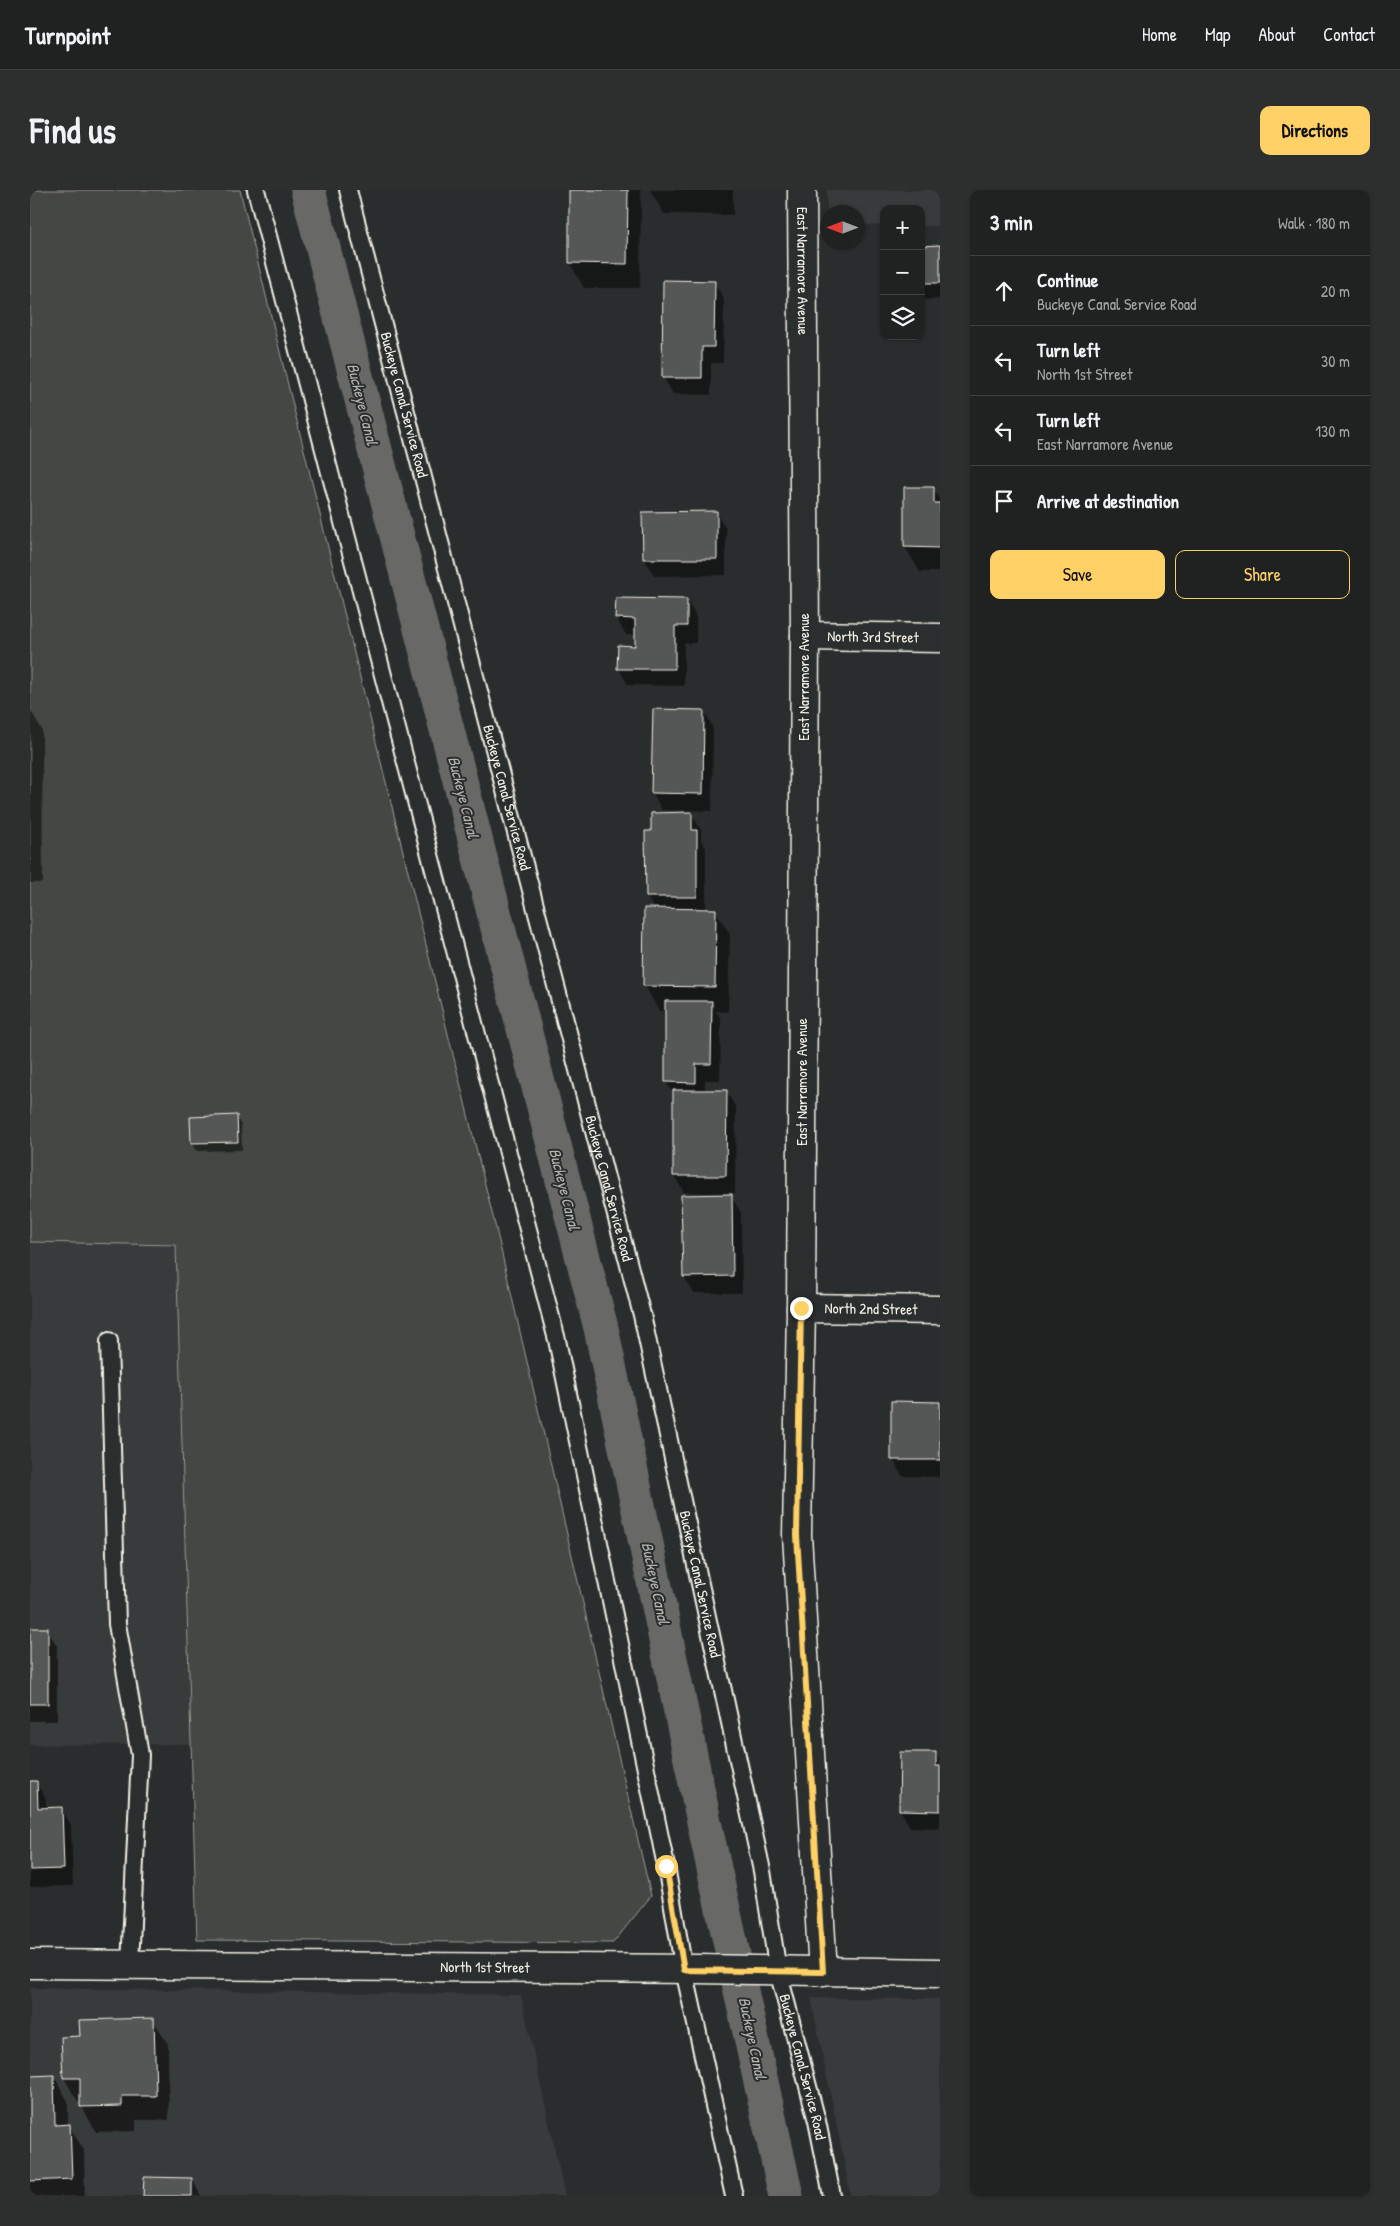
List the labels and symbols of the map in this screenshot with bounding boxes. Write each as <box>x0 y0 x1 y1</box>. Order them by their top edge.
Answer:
north arrow <box>820 205 865 250</box>
street label: East Narramore Avenue <box>792 207 814 335</box>
street label: Buckeye Canal Service Road <box>376 330 434 480</box>
water label: Buckeye Canal <box>342 361 384 448</box>
street label: East Narramore Avenue <box>793 613 814 741</box>
street label: North 3rd Street <box>827 625 920 648</box>
street label: Buckeye Canal Service Road <box>478 722 536 873</box>
water label: Buckeye Canal <box>443 754 485 841</box>
street label: East Narramore Avenue <box>791 1018 812 1146</box>
street label: Buckeye Canal Service Road <box>580 1113 639 1264</box>
water label: Buckeye Canal <box>544 1146 586 1233</box>
route end <box>790 1297 813 1320</box>
street label: North 2nd Street <box>824 1297 918 1320</box>
street label: Buckeye Canal Service Road <box>675 1509 727 1659</box>
water label: Buckeye Canal <box>637 1540 676 1627</box>
route start <box>655 1855 678 1878</box>
street label: North 1st Street <box>440 1956 531 1978</box>
street label: Buckeye Canal Service Road <box>774 1992 832 2142</box>
water label: Buckeye Canal <box>734 1995 773 2082</box>

